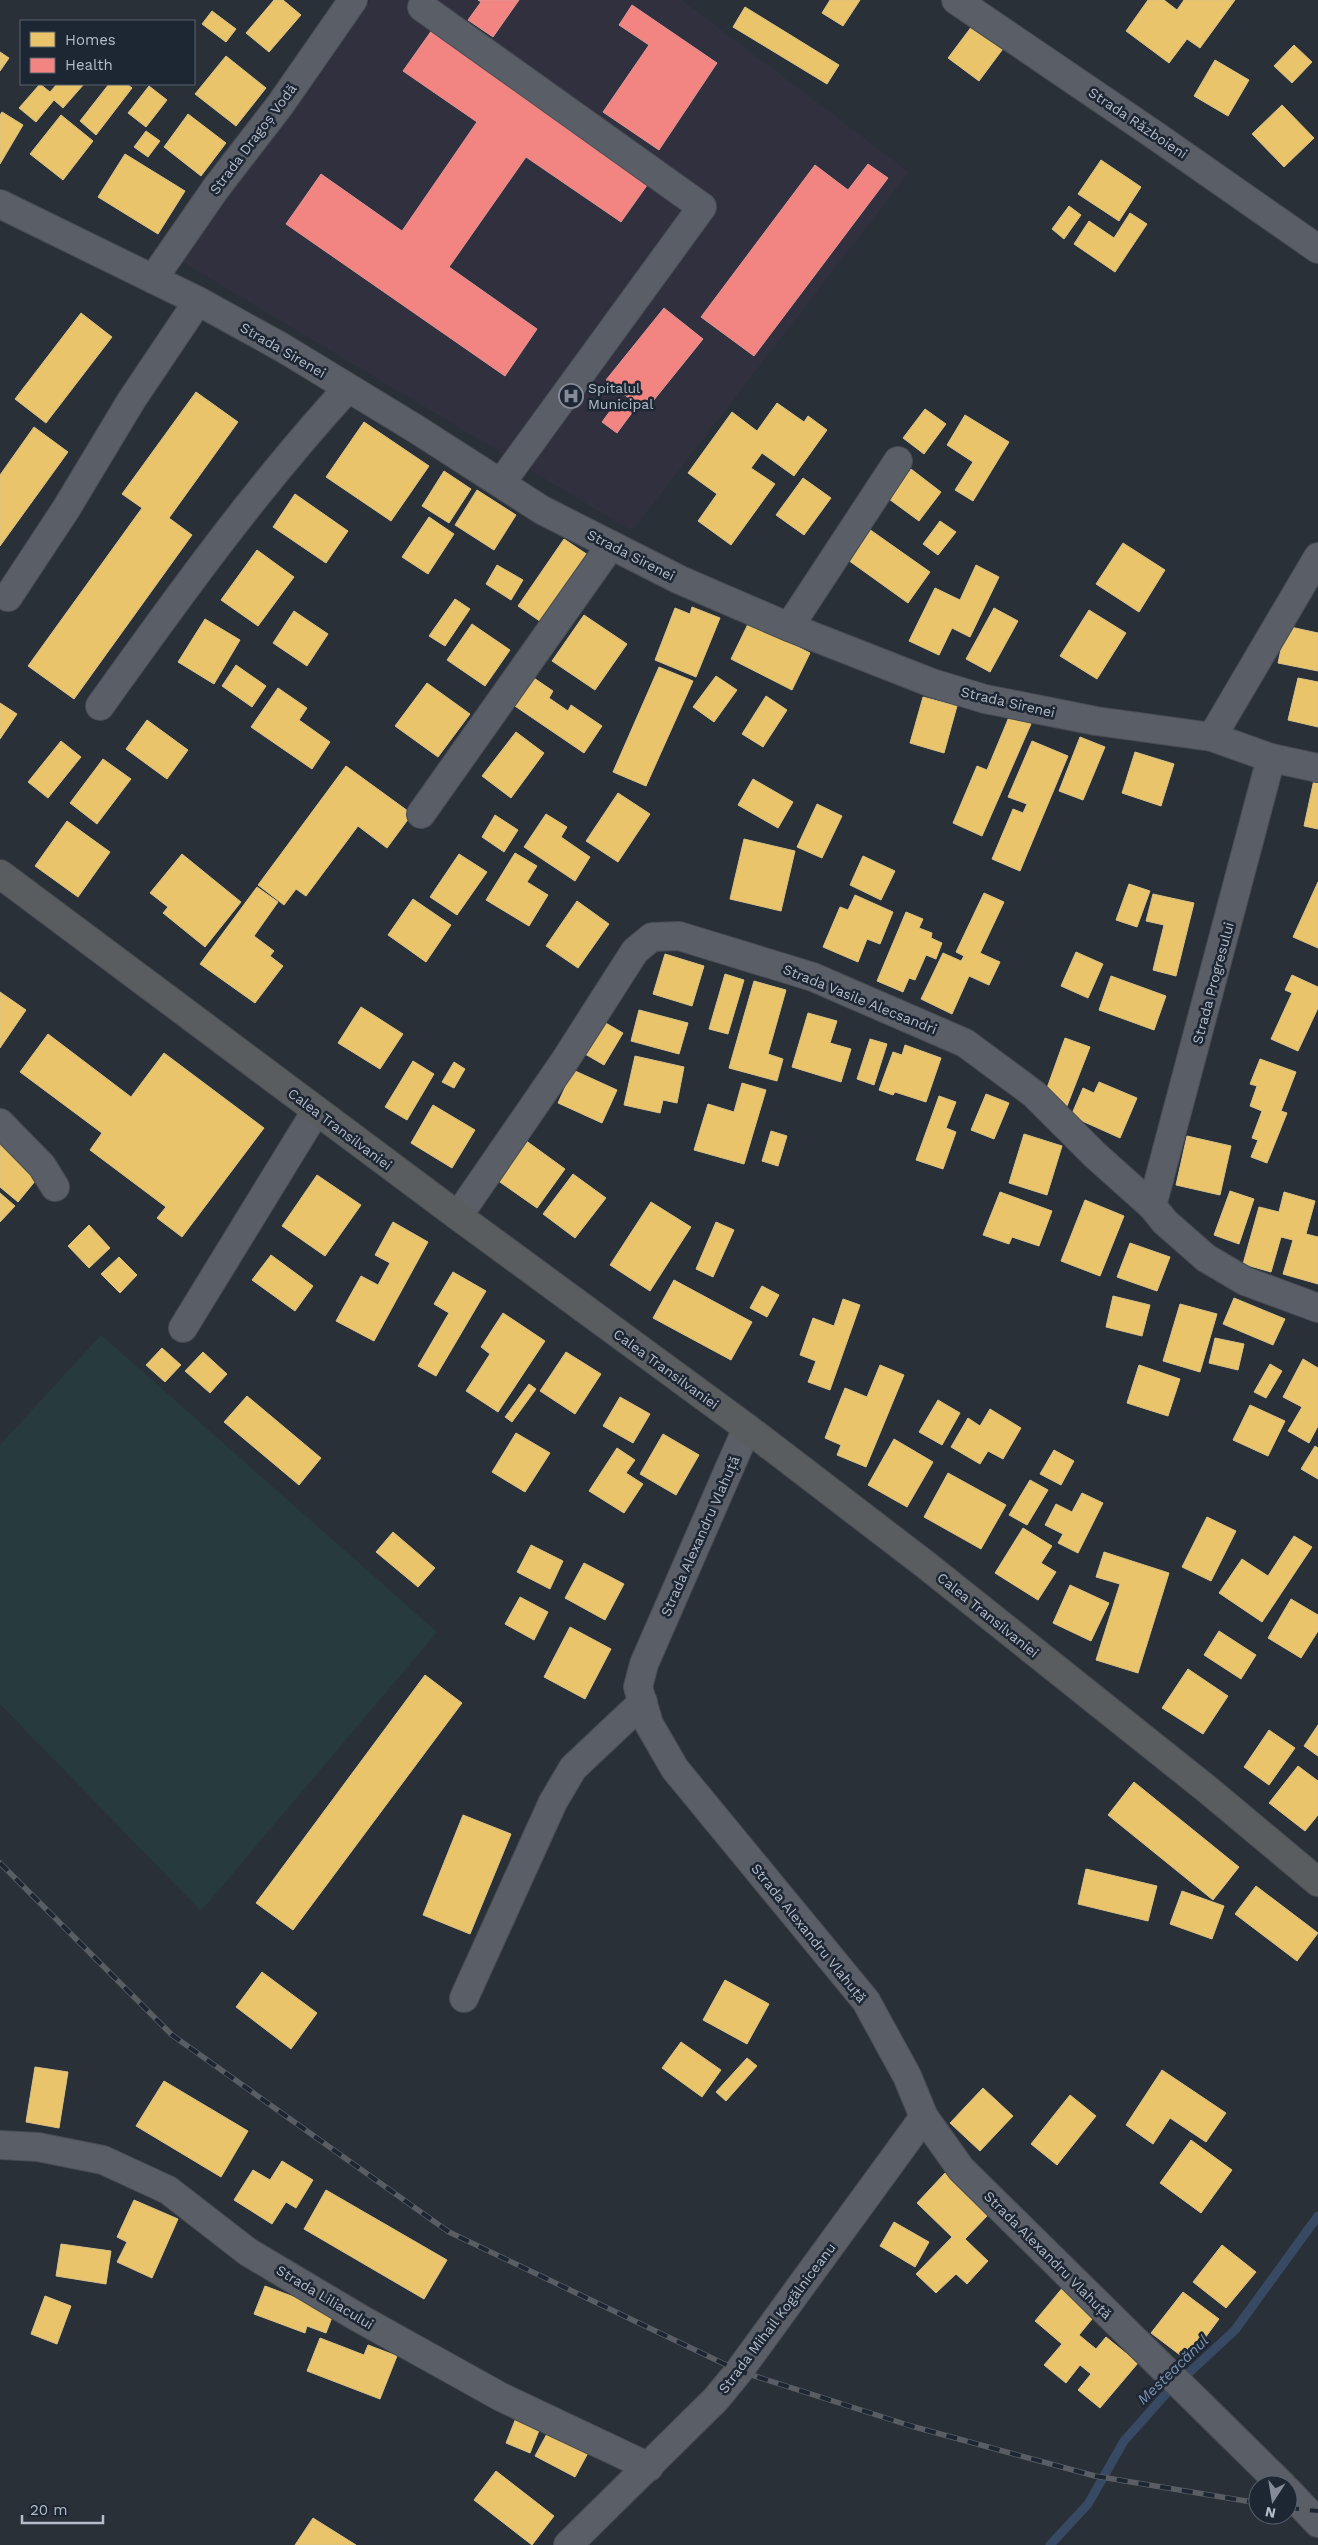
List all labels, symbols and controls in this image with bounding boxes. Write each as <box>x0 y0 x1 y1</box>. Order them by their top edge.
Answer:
legend <box>20 20 195 85</box>
text: Homes <box>65 31 116 49</box>
text: Health <box>65 56 113 74</box>
street label: Strada Dragoș Vodă <box>206 81 301 198</box>
street label: Strada Războieni <box>1086 84 1190 162</box>
street label: Strada Sirenei <box>237 319 329 381</box>
place label: Spitalul Municipal <box>588 380 654 412</box>
hospital icon: Spitalul Municipal <box>558 383 584 409</box>
street label: Strada Sirenei <box>585 526 677 584</box>
street label: Strada Sirenei <box>959 683 1057 721</box>
street label: Strada Progresului <box>1189 920 1237 1046</box>
street label: Strada Vasile Alecsandri <box>781 961 939 1037</box>
street label: Calea Transilvaniei <box>285 1085 395 1173</box>
street label: Calea Transilvaniei <box>610 1326 722 1412</box>
street label: Strada Alexandru Vlahuță <box>657 1453 744 1619</box>
street label: Calea Transilvaniei <box>934 1569 1042 1661</box>
street label: Strada Alexandru Vlahuță <box>747 1860 870 2006</box>
street label: Strada Alexandru Vlahuță <box>980 2188 1115 2323</box>
street label: Strada Mihail Kogălniceanu <box>715 2240 839 2396</box>
street label: Strada Liliacului <box>273 2262 377 2332</box>
water label: Mesteacănul <box>1134 2331 1213 2408</box>
north arrow <box>1248 2475 1298 2525</box>
scale bar <box>22 2492 104 2524</box>
text: 20 m <box>30 2501 68 2519</box>
text: N <box>1264 2504 1277 2522</box>

